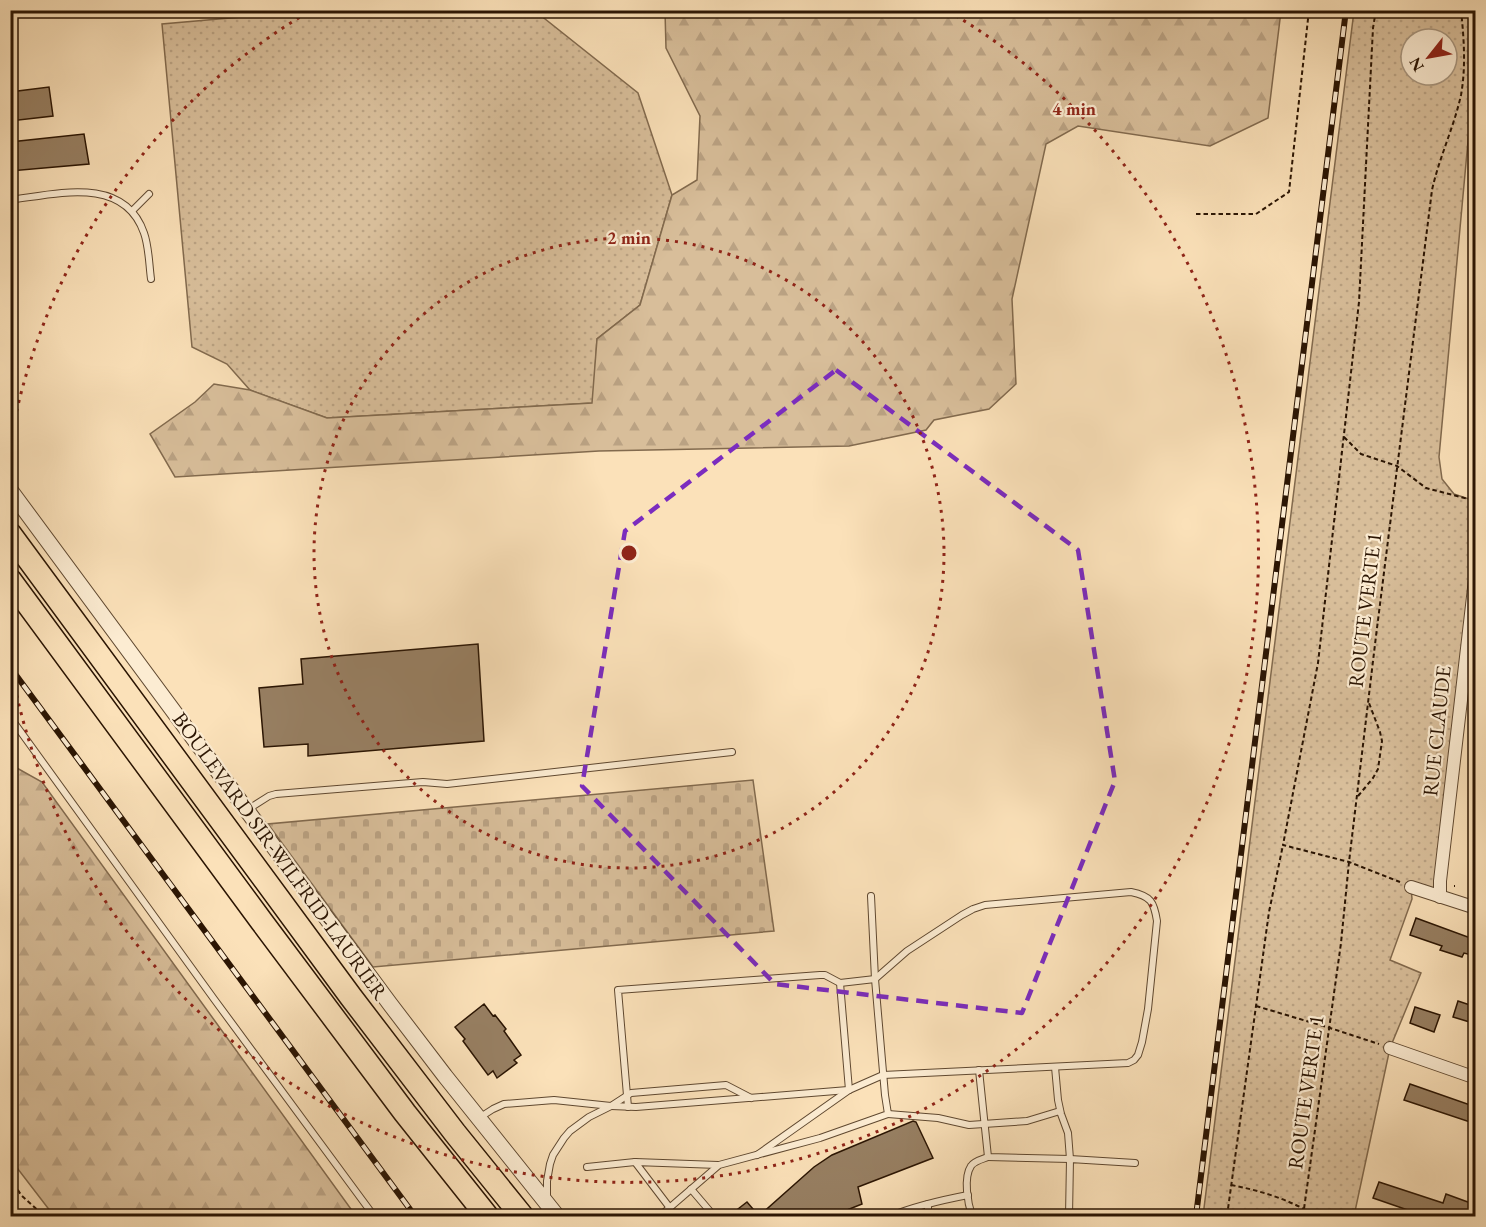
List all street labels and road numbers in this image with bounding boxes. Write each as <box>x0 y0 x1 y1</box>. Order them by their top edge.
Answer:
street label: ROUTE VERTE 1 <box>1342 531 1387 689</box>
street label: RUE CLAUDE <box>1416 664 1457 798</box>
street label: BOULEVARD SIR-WILFRID-LAURIER <box>167 706 395 1006</box>
street label: ROUTE VERTE 1 <box>1281 1013 1330 1171</box>

